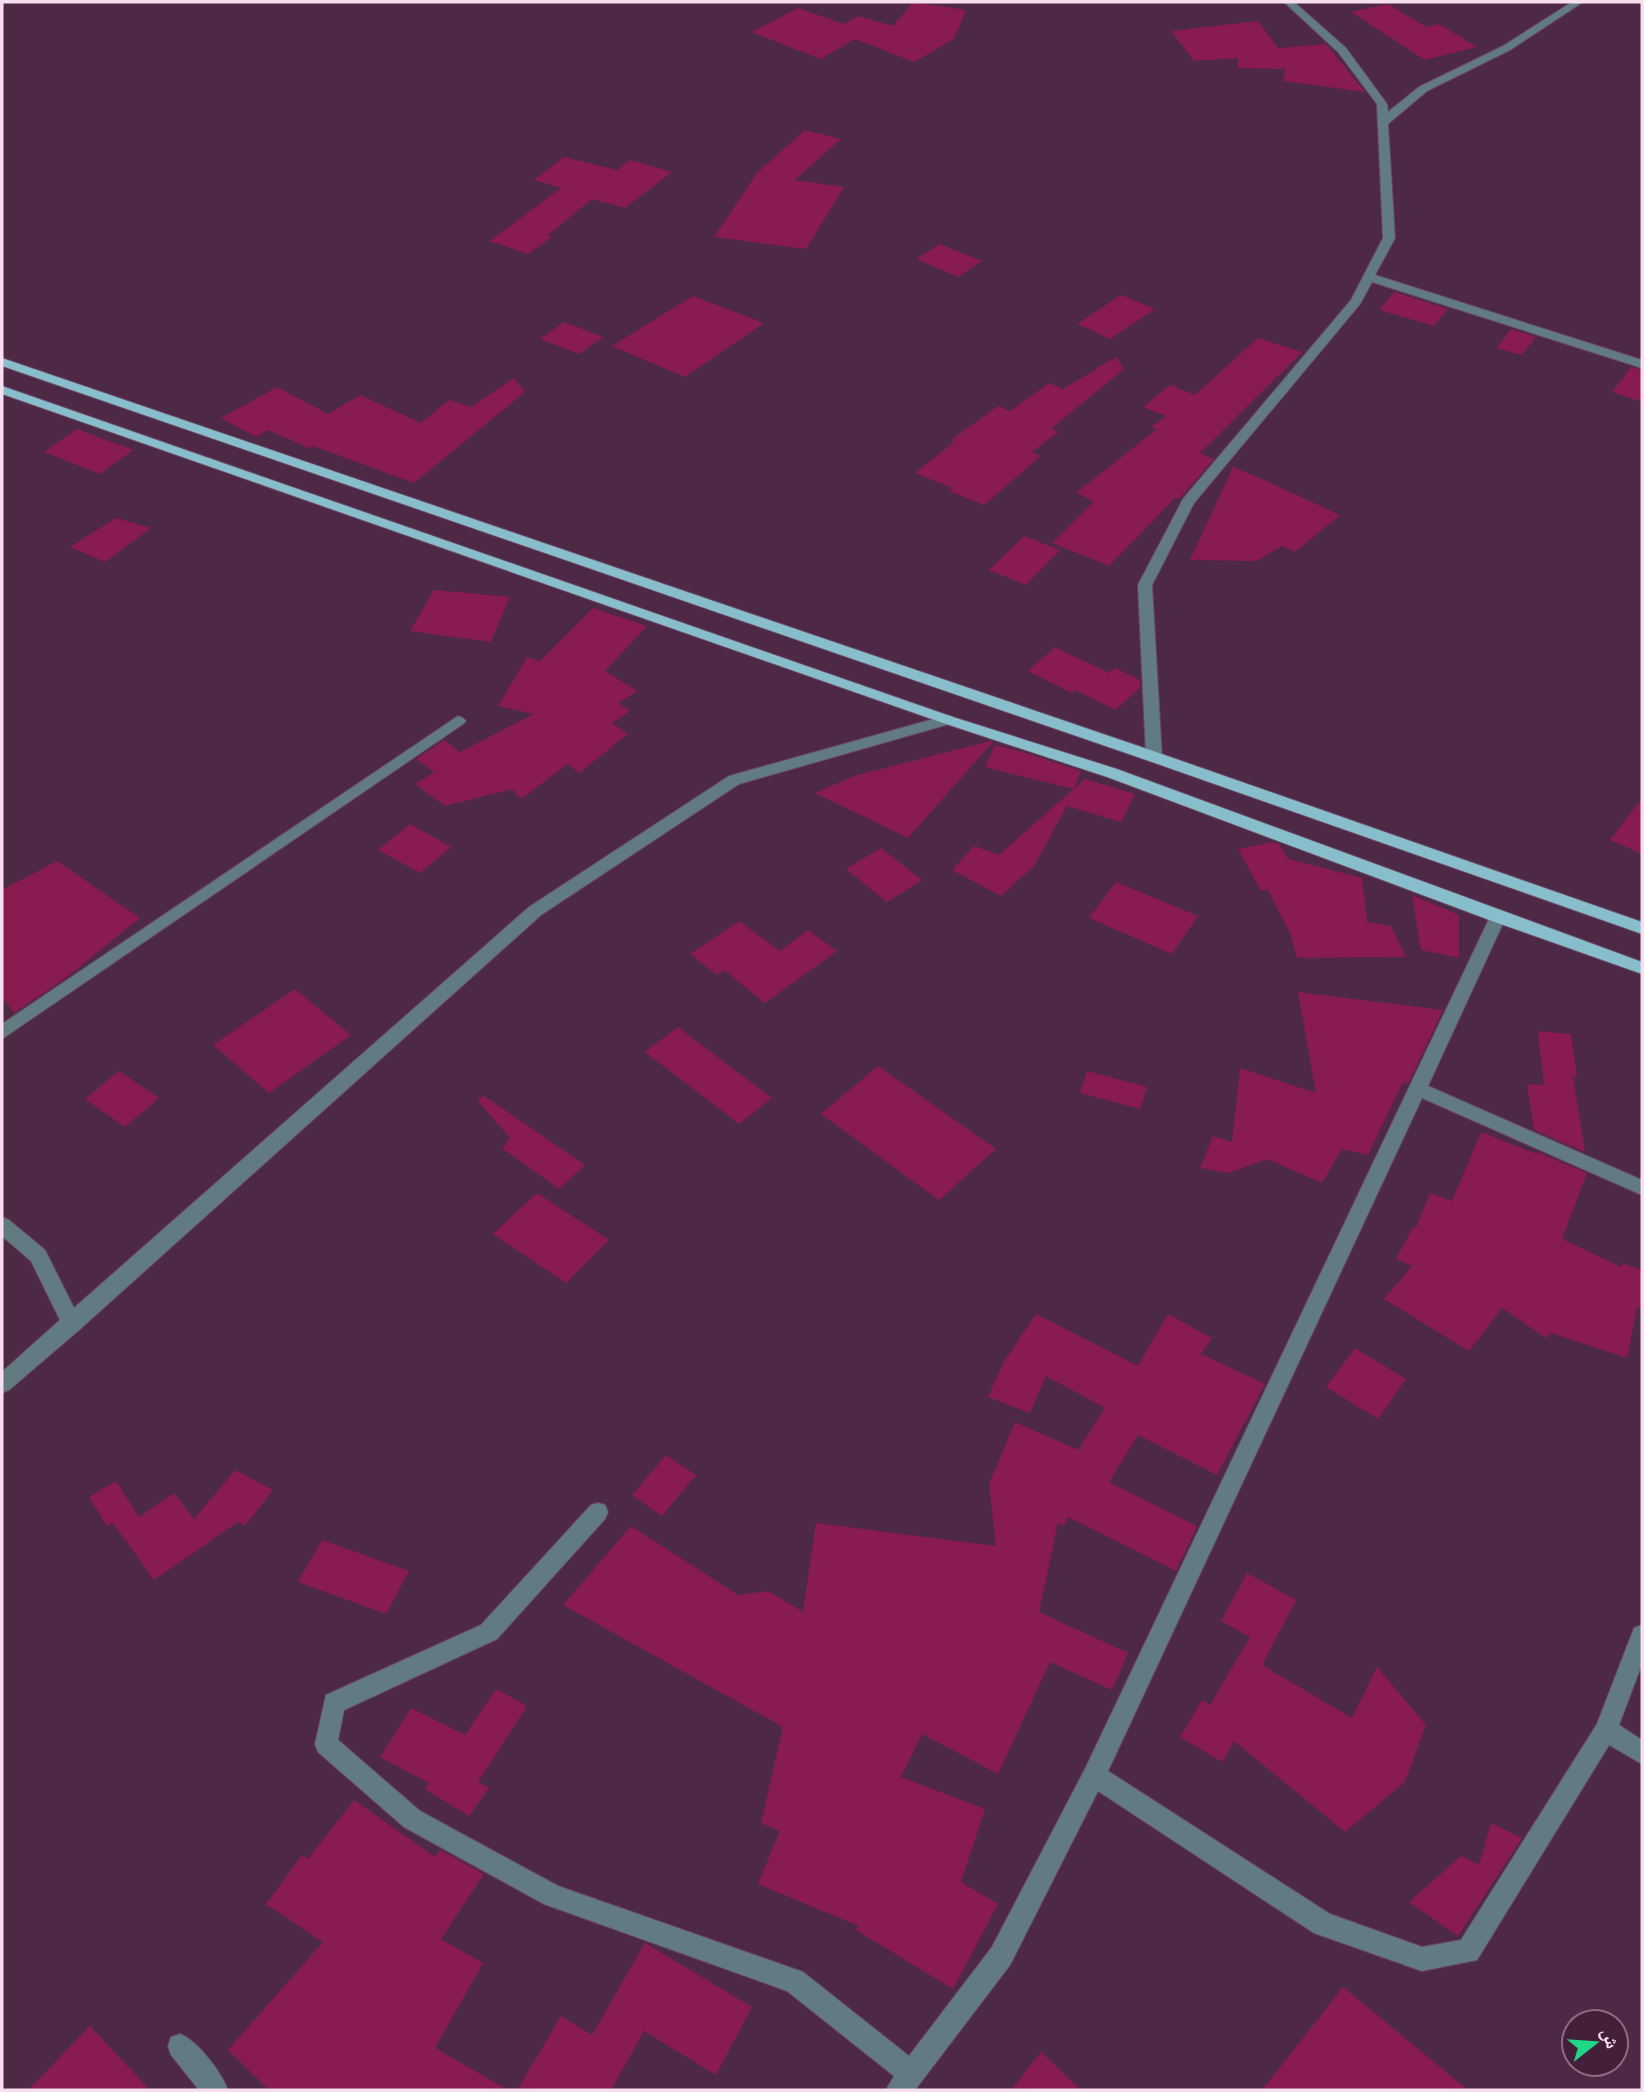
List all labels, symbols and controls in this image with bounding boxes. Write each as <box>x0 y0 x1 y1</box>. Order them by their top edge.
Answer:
north arrow <box>1560 2008 1630 2078</box>
text: ش <box>1597 2025 1624 2051</box>

